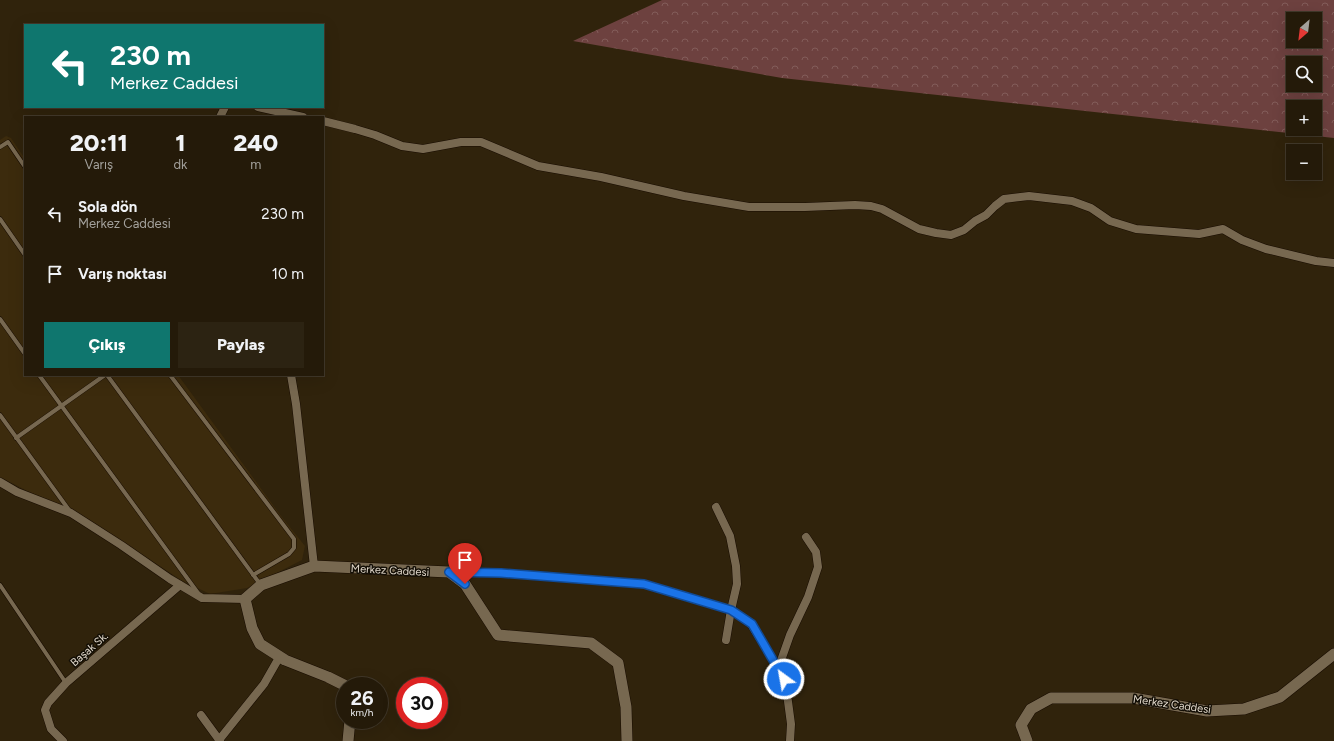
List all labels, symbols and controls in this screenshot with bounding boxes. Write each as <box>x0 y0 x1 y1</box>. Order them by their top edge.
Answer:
north arrow <box>1286 12 1322 48</box>
map controls <box>1286 12 1322 180</box>
text: 230 m <box>110 38 191 72</box>
icon: left <box>44 40 96 92</box>
button: search <box>1286 56 1322 92</box>
text: Merkez Caddesi <box>110 72 238 94</box>
button: + <box>1286 100 1322 136</box>
text: 20:11 <box>70 128 128 157</box>
text: 1 <box>175 128 186 157</box>
text: 240 <box>233 128 278 157</box>
button: − <box>1286 144 1322 180</box>
text: Varış <box>84 157 113 172</box>
text: dk <box>173 157 187 172</box>
text: m <box>250 157 261 172</box>
text: Sola dön <box>78 198 137 216</box>
icon: left <box>44 203 66 225</box>
text: 230 m <box>261 205 304 223</box>
text: Merkez Caddesi <box>78 216 171 231</box>
icon: arrive <box>44 263 66 285</box>
text: Varış noktası <box>78 265 167 283</box>
text: 10 m <box>272 265 304 283</box>
button: Çıkış <box>44 322 170 368</box>
button: Paylaş <box>178 322 304 368</box>
pin <box>448 543 482 584</box>
icon: arrive <box>454 549 476 571</box>
street label: Merkez Caddesi <box>350 562 430 579</box>
street label: Başak Sk. <box>68 630 111 669</box>
position arrow <box>763 658 805 700</box>
speed limit sign: 30 <box>396 677 448 729</box>
text: 26 <box>350 686 374 710</box>
street label: Merkez Caddesi <box>1132 693 1212 716</box>
text: km/h <box>351 706 373 719</box>

